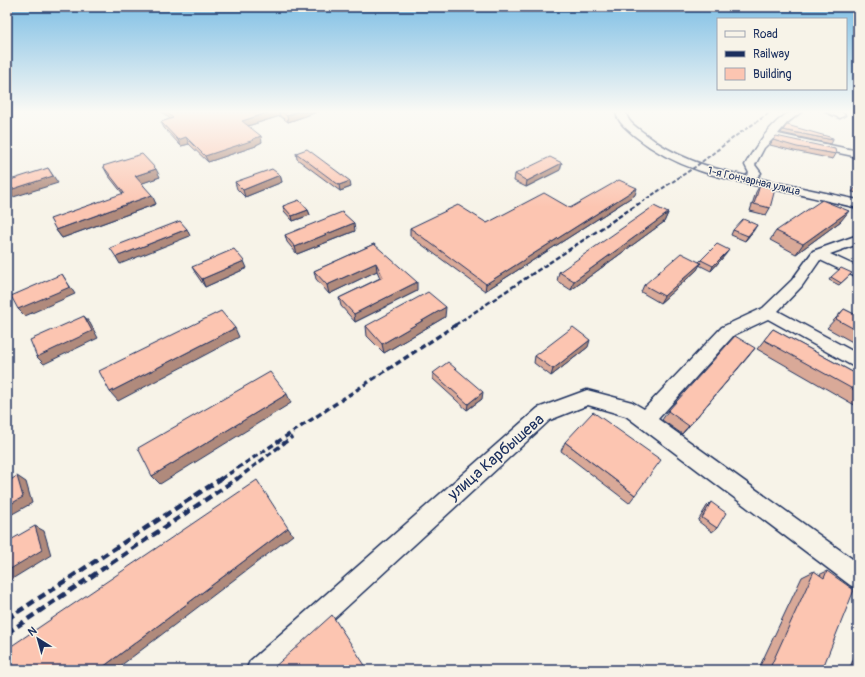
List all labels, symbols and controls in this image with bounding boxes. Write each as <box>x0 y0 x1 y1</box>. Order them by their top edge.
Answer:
legend <box>717 18 847 90</box>
text: Road <box>753 27 778 42</box>
text: Railway <box>753 47 789 62</box>
text: Building <box>753 67 792 82</box>
street label: 1-я Гончарная улица <box>706 164 802 198</box>
street label: улица Карбышева <box>443 410 548 505</box>
north arrow <box>18 619 58 659</box>
text: N <box>25 624 40 639</box>

